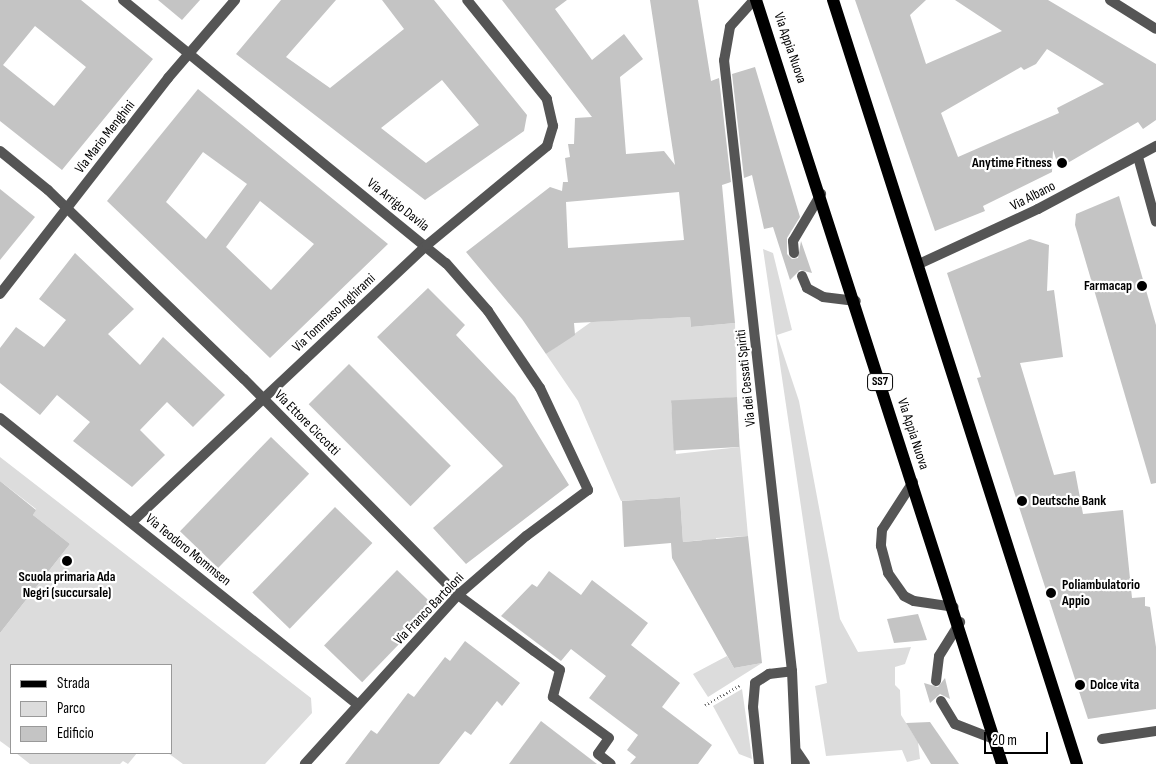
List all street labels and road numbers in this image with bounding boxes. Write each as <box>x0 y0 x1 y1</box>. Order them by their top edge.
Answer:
street label: Via Appia Nuova <box>770 10 810 86</box>
street label: Via Mario Menghini <box>71 97 139 177</box>
street label: Via Arrigo Davila <box>364 175 432 235</box>
street label: Via Albano <box>1008 178 1058 214</box>
street label: Via Tommaso Inghirami <box>289 270 379 356</box>
street label: Via dei Cessati Spiriti <box>733 329 759 427</box>
road number: SS7 <box>866 372 894 392</box>
street label: Via Ettore Ciccotti <box>271 387 343 459</box>
street label: Via Appia Nuova <box>894 396 932 472</box>
street label: Via Teodoro Mommsen <box>142 510 234 590</box>
street label: Via Franco Bartoloni <box>391 570 467 648</box>

